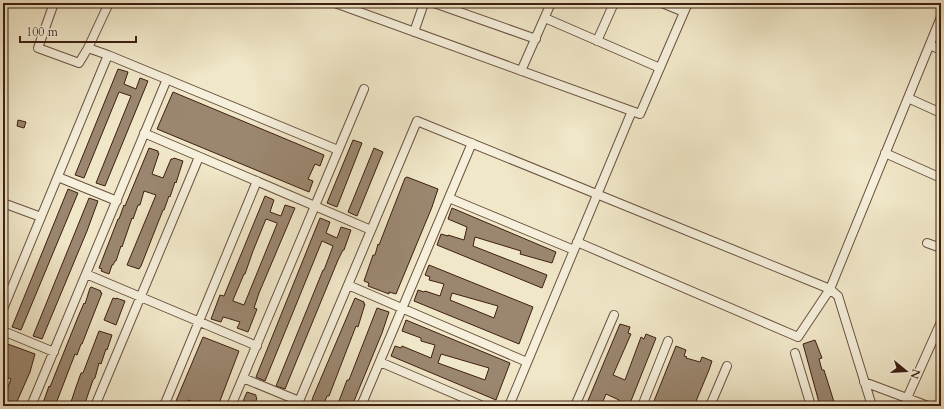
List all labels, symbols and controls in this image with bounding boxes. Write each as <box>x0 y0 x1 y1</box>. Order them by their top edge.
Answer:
scale bar <box>20 18 136 44</box>
text: 100 m <box>26 24 59 40</box>
north arrow <box>886 351 926 391</box>
text: N <box>906 367 924 381</box>

